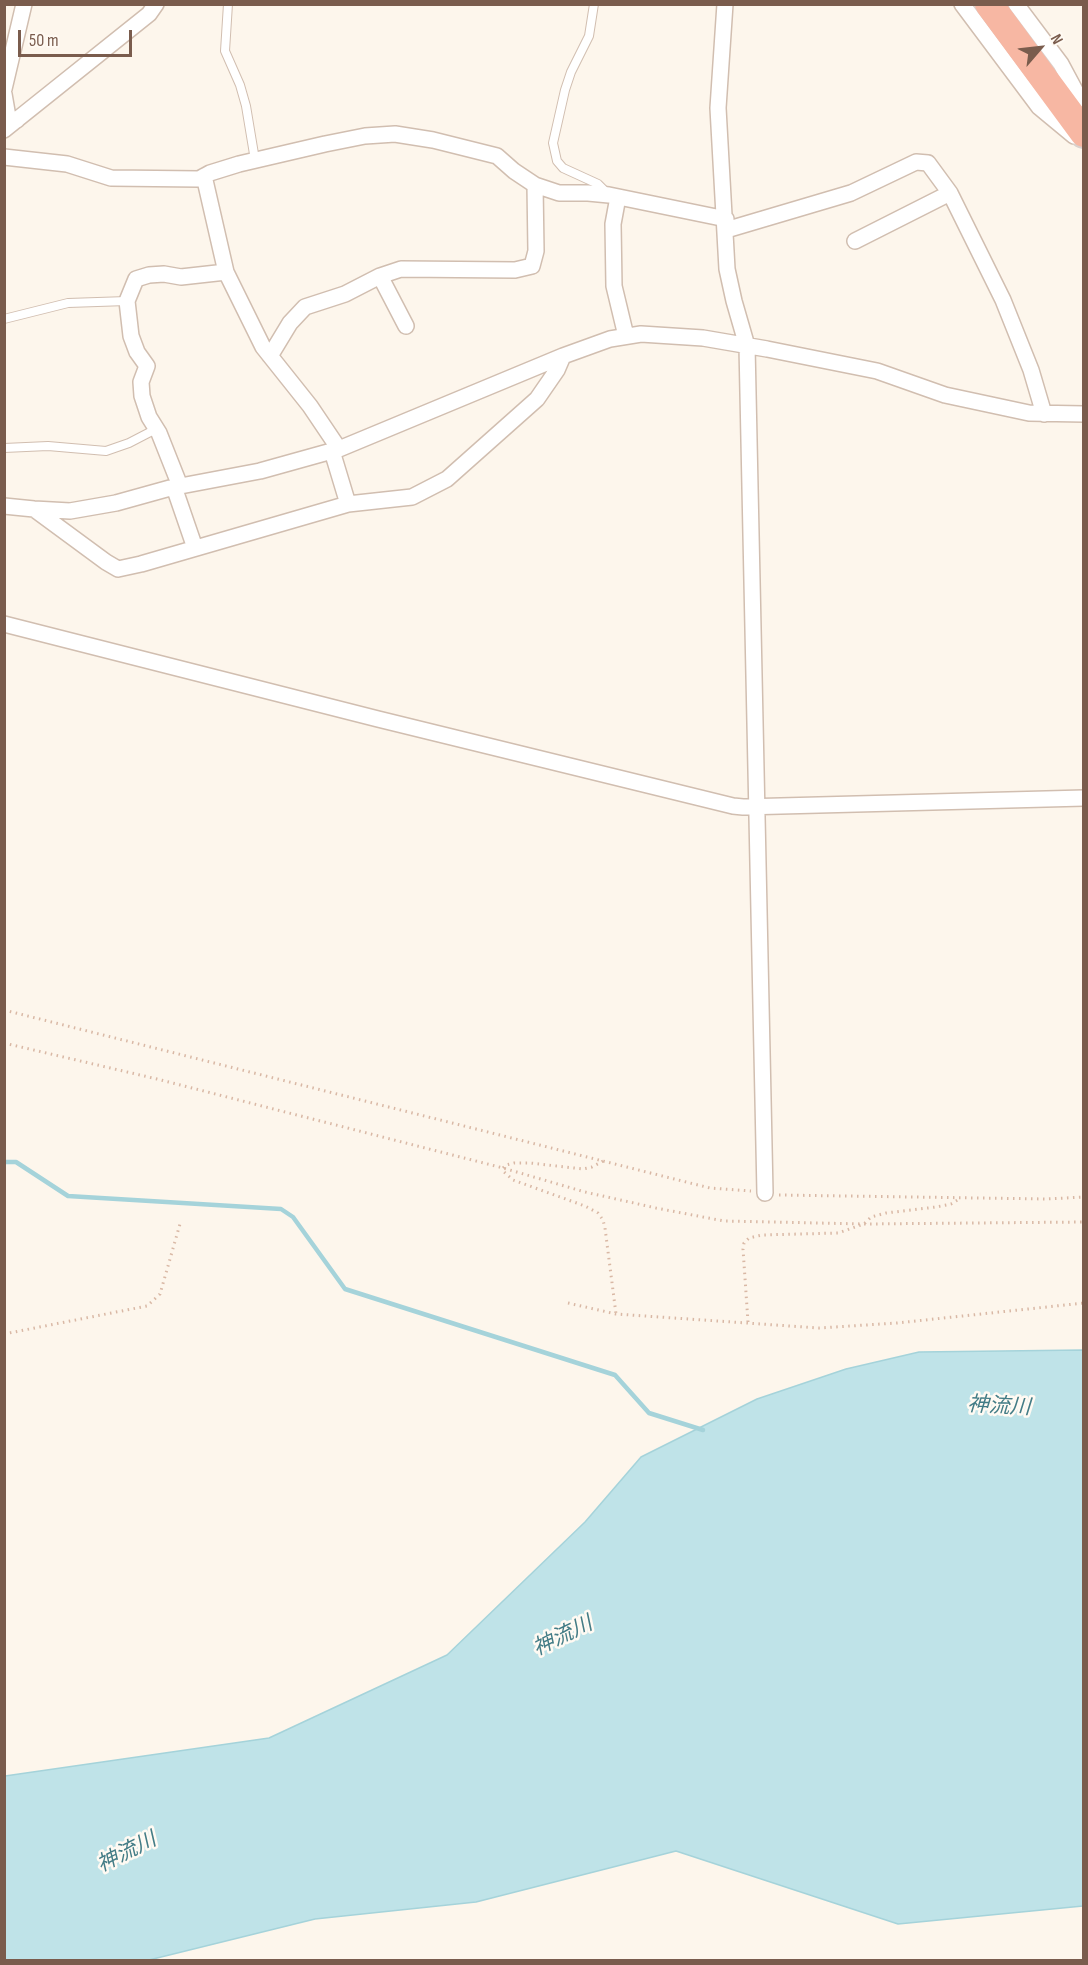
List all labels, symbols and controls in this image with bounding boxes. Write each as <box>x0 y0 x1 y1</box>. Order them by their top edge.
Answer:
scale bar <box>21 18 135 56</box>
north arrow <box>1010 18 1070 78</box>
text: 50 m <box>29 30 59 51</box>
text: N <box>1046 31 1067 48</box>
water label: 神流川 <box>967 1393 1031 1421</box>
water label: 神流川 <box>529 1612 597 1662</box>
water label: 神流川 <box>93 1827 161 1879</box>

